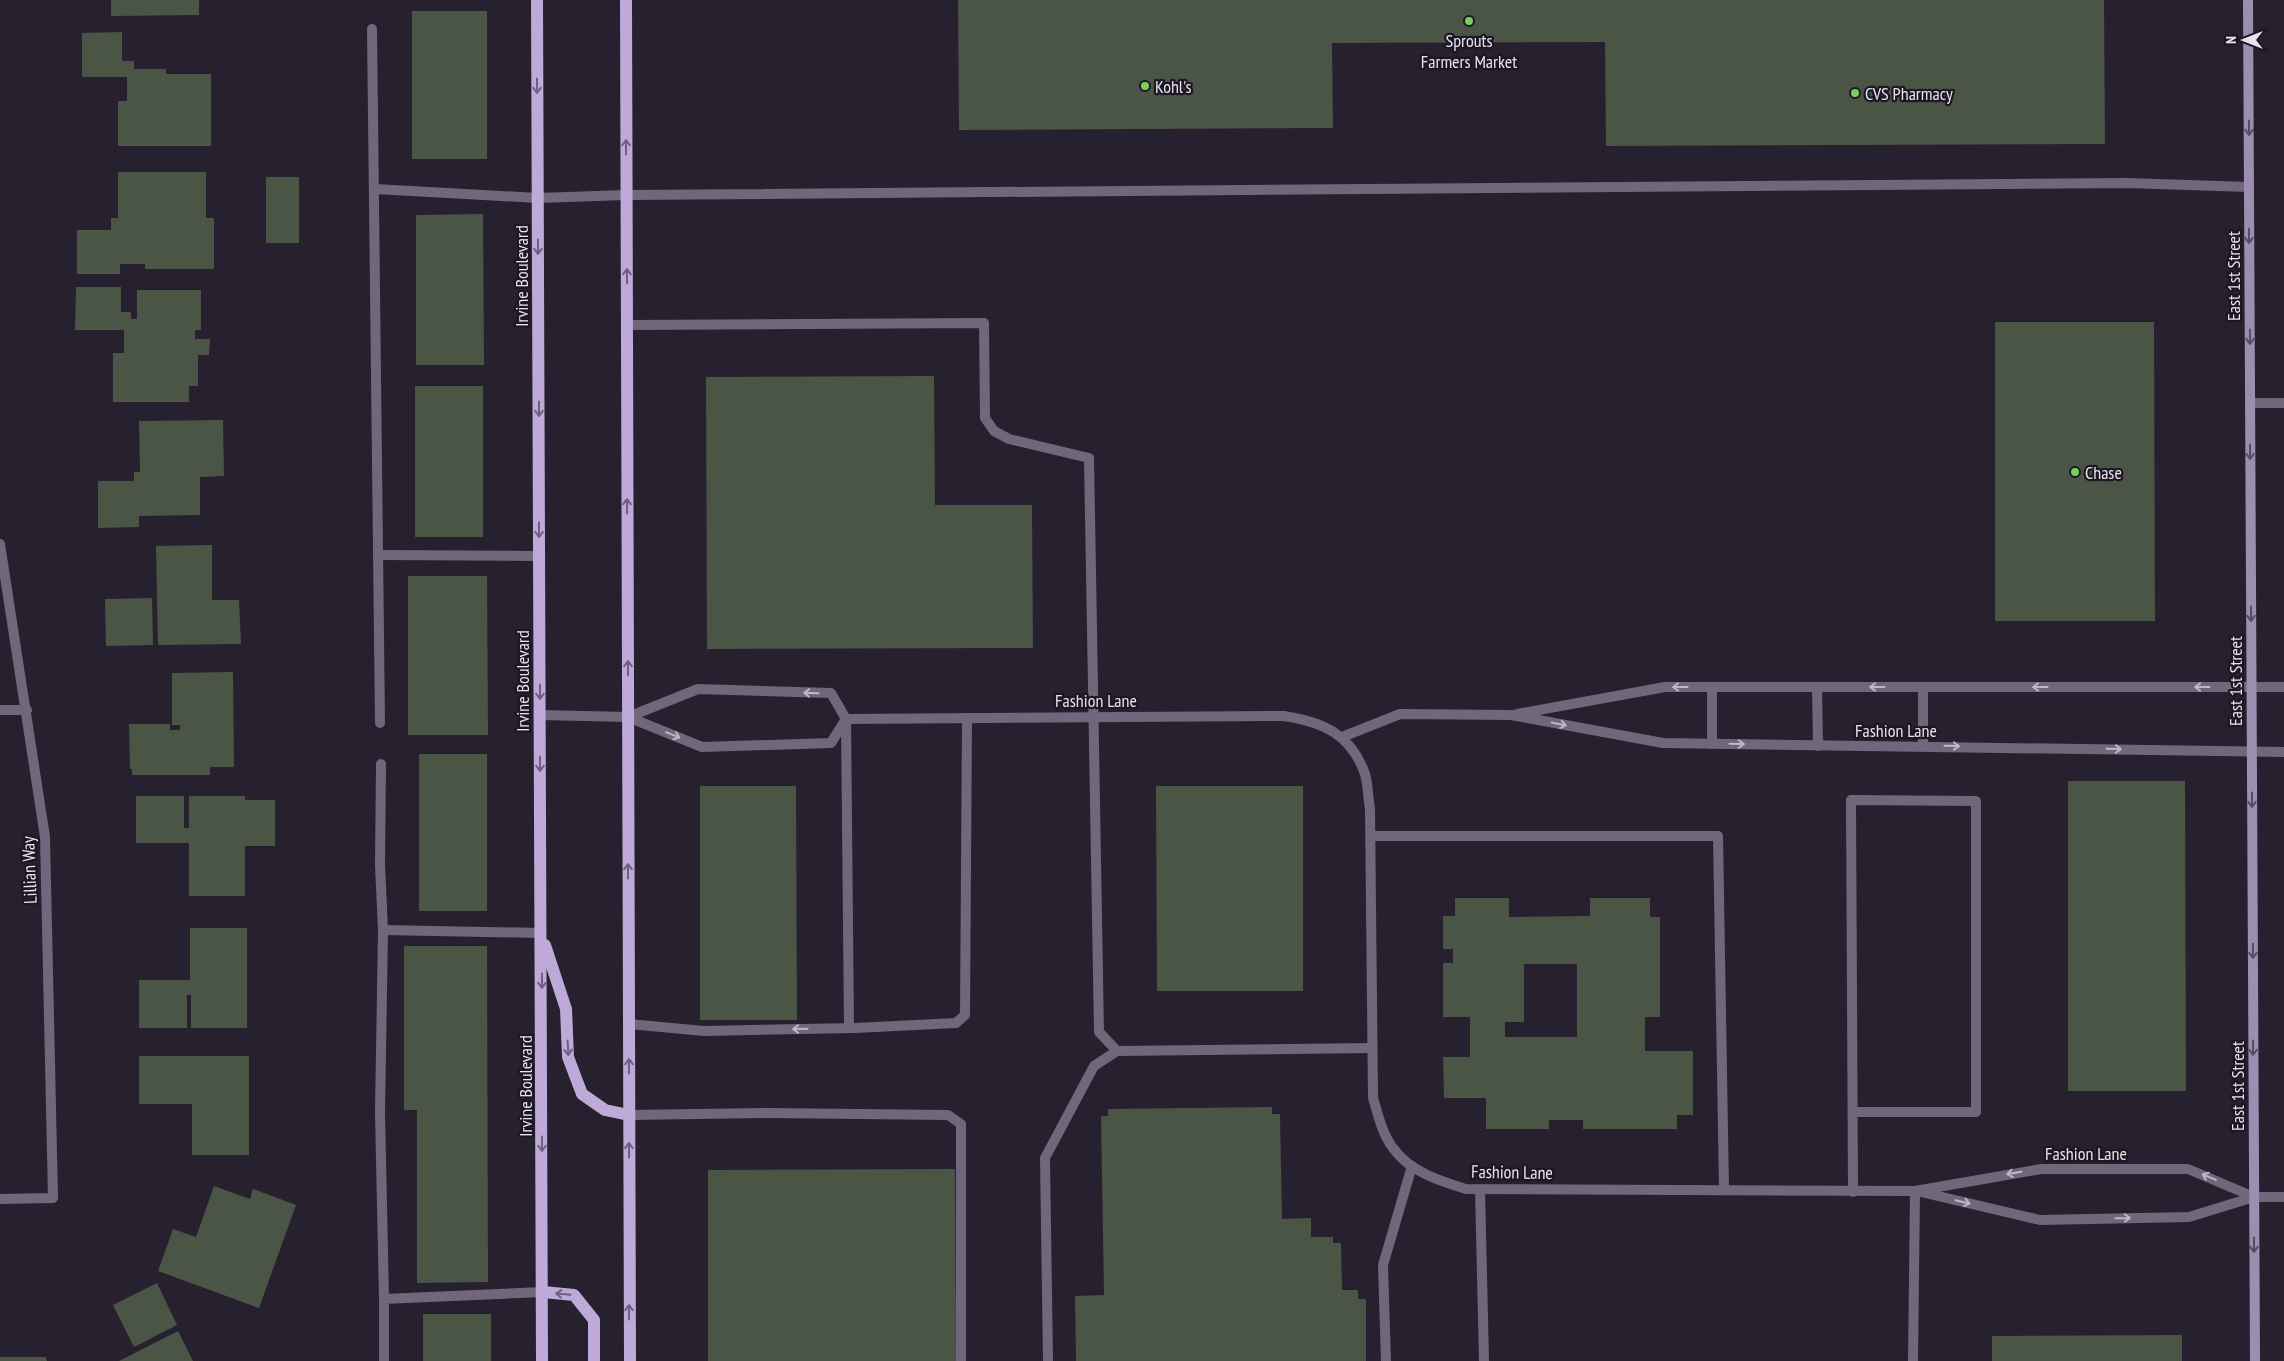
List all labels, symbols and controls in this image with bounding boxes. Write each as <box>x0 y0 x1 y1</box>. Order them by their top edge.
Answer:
marker: Sprouts Farmers Market <box>1463 15 1475 27</box>
north arrow <box>2219 15 2269 65</box>
place label: Sprouts Farmers Market <box>1421 29 1517 73</box>
text: N <box>2222 36 2240 44</box>
place label: Kohl's <box>1155 75 1191 98</box>
one-way arrow <box>532 78 542 94</box>
marker: Kohl's <box>1139 80 1151 92</box>
place label: CVS Pharmacy <box>1865 82 1953 105</box>
marker: CVS Pharmacy <box>1849 87 1861 99</box>
one-way arrow <box>2244 119 2254 135</box>
one-way arrow <box>621 139 631 155</box>
street label: Irvine Boulevard <box>510 225 533 327</box>
one-way arrow <box>2244 227 2254 243</box>
street label: East 1st Street <box>2222 231 2245 321</box>
one-way arrow <box>533 238 543 255</box>
one-way arrow <box>622 268 632 284</box>
one-way arrow <box>2245 328 2255 345</box>
one-way arrow <box>534 401 544 417</box>
one-way arrow <box>2245 444 2255 460</box>
place label: Chase <box>2085 461 2122 484</box>
marker: Chase <box>2069 466 2081 478</box>
one-way arrow <box>622 498 632 514</box>
one-way arrow <box>534 521 544 537</box>
one-way arrow <box>2246 606 2256 622</box>
street label: Irvine Boulevard <box>511 630 534 732</box>
street label: East 1st Street <box>2224 636 2247 726</box>
one-way arrow <box>623 660 633 676</box>
one-way arrow <box>1672 682 1688 692</box>
one-way arrow <box>1870 682 1886 692</box>
one-way arrow <box>2032 682 2048 692</box>
one-way arrow <box>2195 682 2211 692</box>
one-way arrow <box>535 684 545 700</box>
one-way arrow <box>804 688 820 697</box>
street label: Fashion Lane <box>1055 689 1137 712</box>
one-way arrow <box>1550 719 1566 729</box>
street label: Fashion Lane <box>1855 719 1937 742</box>
one-way arrow <box>665 731 680 740</box>
one-way arrow <box>1728 739 1745 749</box>
one-way arrow <box>1944 741 1960 751</box>
one-way arrow <box>2106 744 2122 754</box>
one-way arrow <box>535 756 545 772</box>
one-way arrow <box>2247 792 2257 808</box>
street label: Lillian Way <box>16 836 42 904</box>
one-way arrow <box>623 864 633 880</box>
one-way arrow <box>2248 942 2258 958</box>
one-way arrow <box>537 973 547 989</box>
one-way arrow <box>792 1024 808 1034</box>
street label: Irvine Boulevard <box>514 1035 537 1137</box>
one-way arrow <box>563 1039 572 1055</box>
one-way arrow <box>2248 1040 2258 1056</box>
street label: East 1st Street <box>2226 1041 2249 1131</box>
one-way arrow <box>624 1059 634 1075</box>
one-way arrow <box>538 1136 547 1152</box>
one-way arrow <box>624 1142 634 1158</box>
street label: Fashion Lane <box>2045 1142 2127 1165</box>
street label: Fashion Lane <box>1471 1160 1553 1184</box>
one-way arrow <box>2006 1169 2022 1179</box>
one-way arrow <box>2202 1172 2217 1182</box>
one-way arrow <box>1954 1198 1970 1207</box>
one-way arrow <box>2114 1213 2131 1223</box>
one-way arrow <box>2249 1237 2259 1253</box>
one-way arrow <box>555 1289 571 1299</box>
one-way arrow <box>624 1305 634 1321</box>

